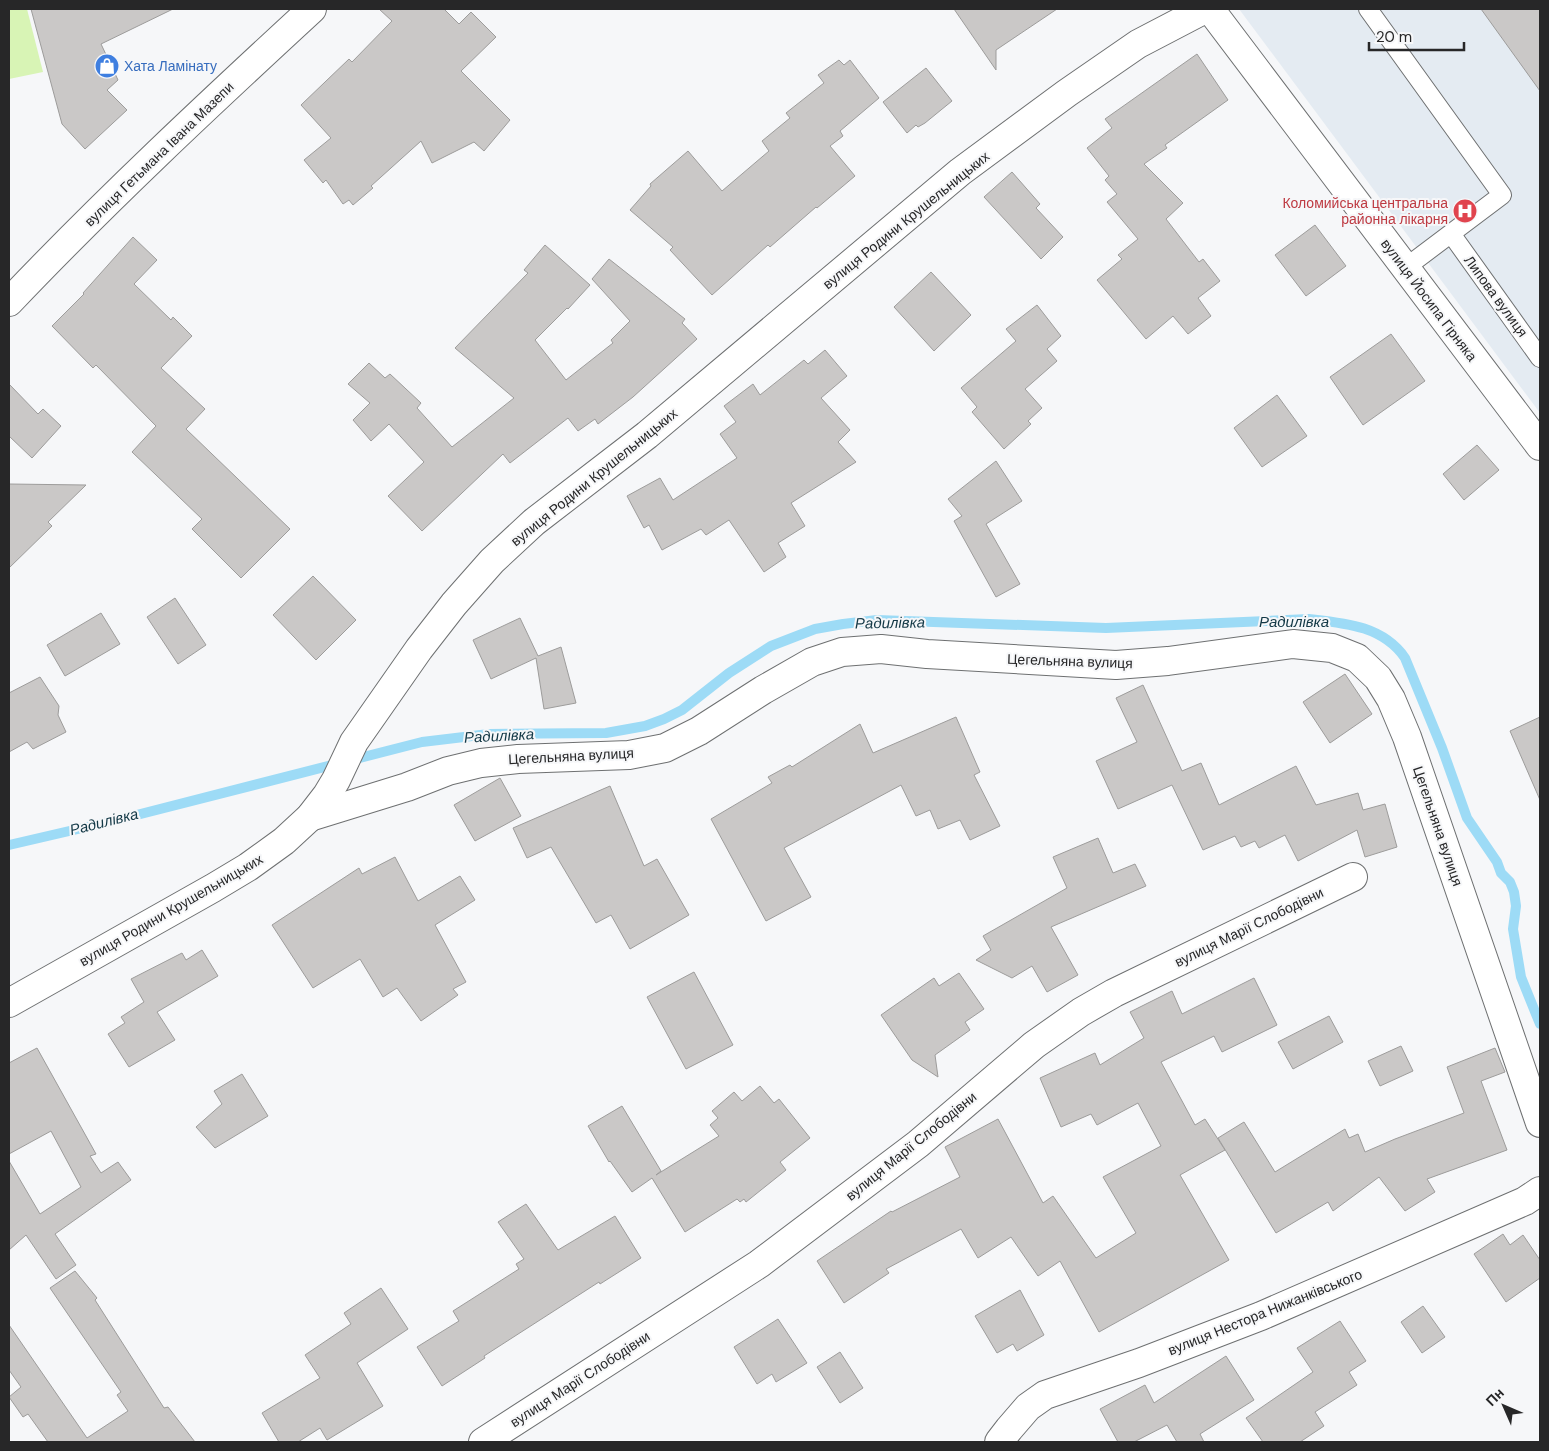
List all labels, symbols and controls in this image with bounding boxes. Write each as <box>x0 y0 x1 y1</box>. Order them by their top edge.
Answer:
scale bar <box>1369 20 1464 52</box>
text: 20 m <box>1376 27 1412 47</box>
shop icon: Хата Ламінату <box>94 53 120 79</box>
place label: Хата Ламінату <box>124 57 217 75</box>
street label: вулиця Гетьмана Івана Мазепи <box>81 78 237 230</box>
street label: вулиця Родини Крушельницьких <box>819 147 993 293</box>
place label: Коломийська центральна районна лікарня <box>1282 194 1448 228</box>
hospital icon: Коломийська центральна районна лікарня <box>1452 198 1478 224</box>
street label: вулиця Йосипа Гірняка <box>1377 235 1481 365</box>
street label: Липова вулиця <box>1460 252 1532 340</box>
street label: вулиця Родини Крушельницьких <box>507 404 681 550</box>
water label: Радилівка <box>855 612 925 634</box>
water label: Радилівка <box>1259 612 1329 632</box>
street label: Цегельняна вулиця <box>1007 650 1133 672</box>
water label: Радилівка <box>464 724 534 748</box>
street label: Цегельняна вулиця <box>508 744 634 768</box>
street label: Цегельняна вулиця <box>1409 764 1467 888</box>
water label: Радилівка <box>68 804 140 840</box>
street label: вулиця Родини Крушельницьких <box>76 850 266 970</box>
street label: вулиця Марії Слободівни <box>1172 883 1326 971</box>
street label: вулиця Марії Слободівни <box>842 1088 980 1204</box>
street label: вулиця Нестора Нижанківського <box>1165 1265 1365 1359</box>
street label: вулиця Марії Слободівни <box>507 1327 653 1431</box>
north arrow <box>1479 1381 1529 1431</box>
text: Пн <box>1482 1384 1508 1410</box>

